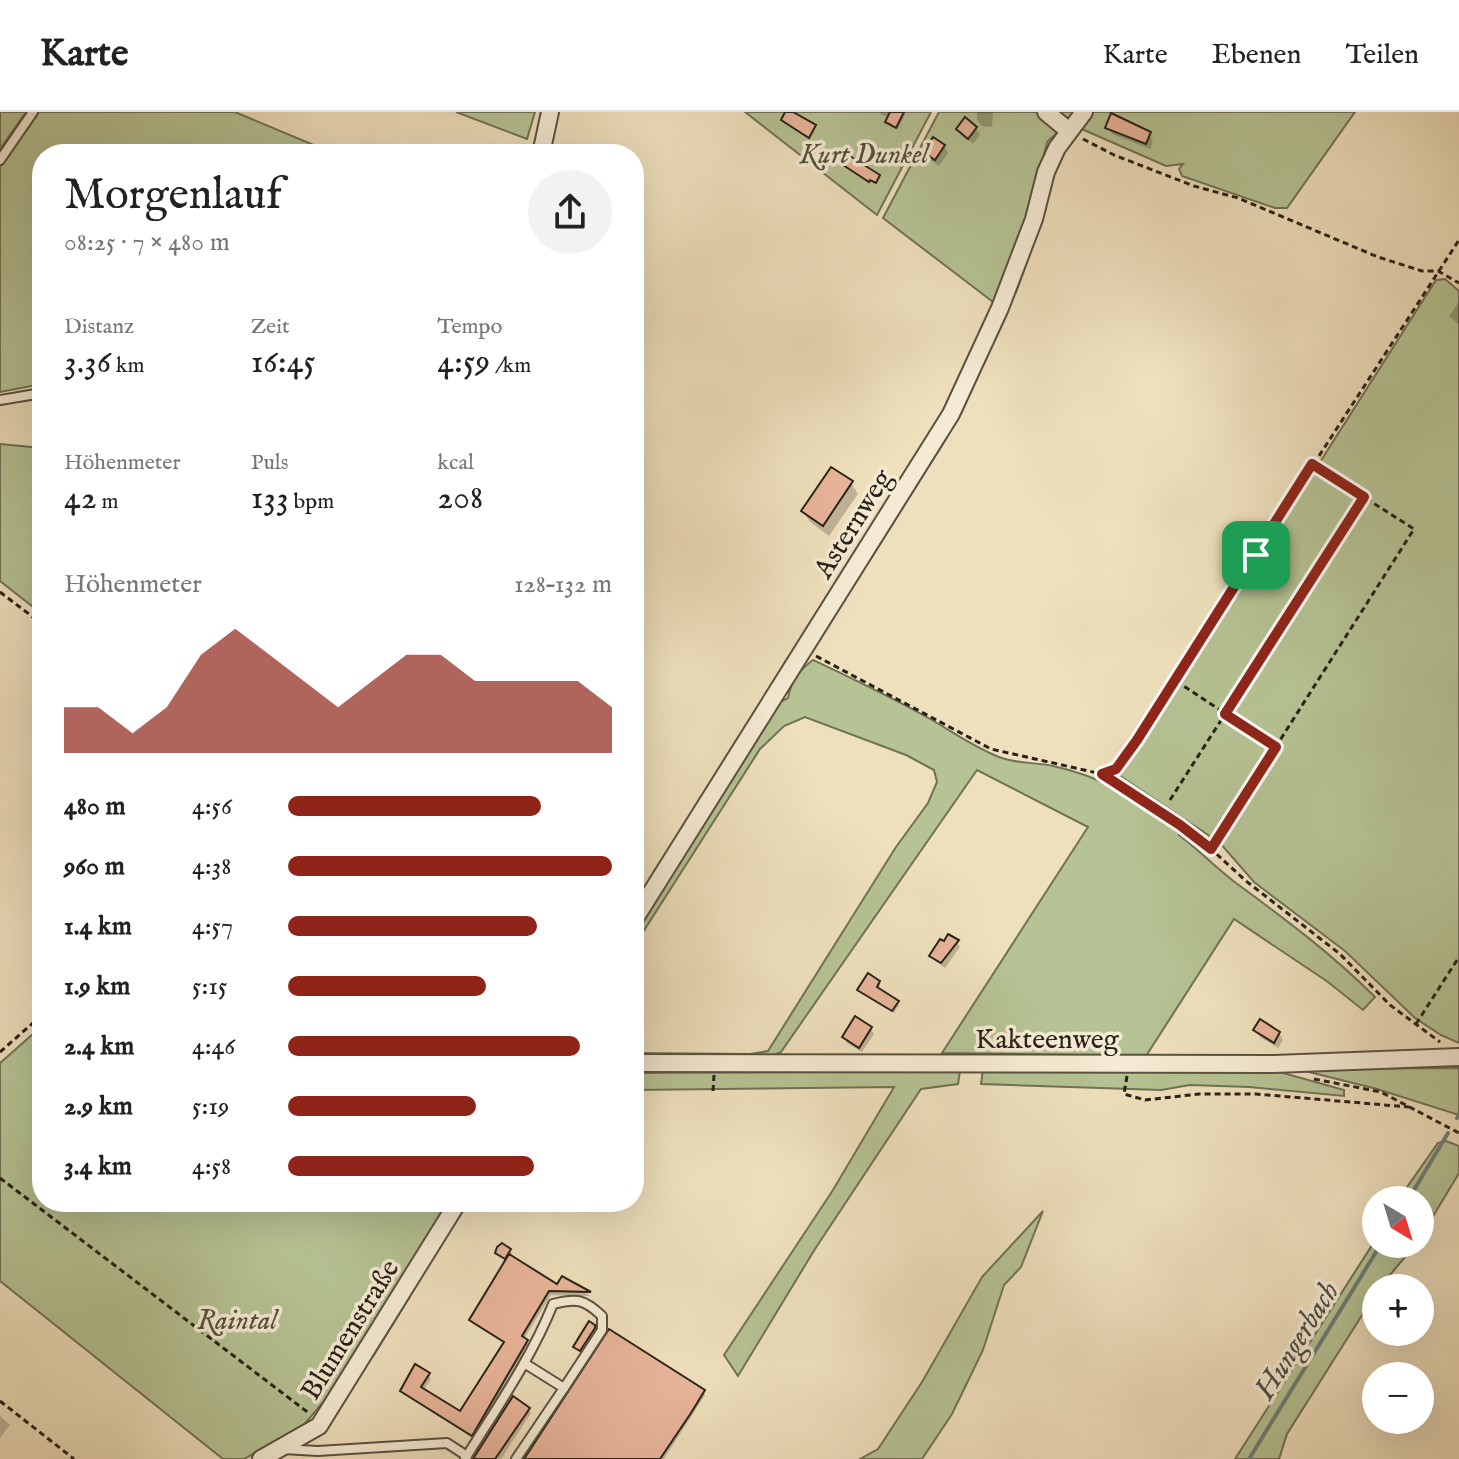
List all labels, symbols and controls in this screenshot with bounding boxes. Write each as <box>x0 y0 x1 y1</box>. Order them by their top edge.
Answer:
text: Karte <box>40 31 128 79</box>
text: Karte <box>1102 38 1167 73</box>
text: Ebenen <box>1211 38 1301 73</box>
text: Teilen <box>1345 38 1419 73</box>
park label: Kurt Dunkel <box>799 138 931 173</box>
text: Morgenlauf <box>64 168 282 224</box>
button: share <box>528 170 612 254</box>
text: 08:25 · 7 × 480 m <box>64 226 230 259</box>
text: Distanz <box>64 313 134 341</box>
text: Zeit <box>251 313 290 341</box>
text: Tempo <box>437 313 502 341</box>
text: 3.36 <box>64 341 111 384</box>
text: 16:45 <box>251 341 316 384</box>
text: 4:59 <box>437 341 490 384</box>
text: km <box>111 352 145 380</box>
text: /km <box>490 352 531 380</box>
text: Höhenmeter <box>64 449 181 477</box>
text: Puls <box>251 449 289 477</box>
text: kcal <box>437 449 474 477</box>
street label: Asternweg <box>806 462 902 586</box>
text: 42 <box>64 477 97 520</box>
text: 133 <box>251 477 289 520</box>
text: 208 <box>437 477 483 520</box>
text: m <box>97 488 118 516</box>
text: bpm <box>289 488 334 516</box>
pin <box>1222 521 1290 589</box>
icon: arrive <box>1234 533 1278 577</box>
text: Höhenmeter <box>64 568 202 601</box>
text: 128–132 m <box>514 568 612 601</box>
text: 480 m <box>64 790 125 823</box>
text: 4:56 <box>192 790 232 823</box>
text: 960 m <box>64 850 125 883</box>
text: 4:38 <box>192 850 232 883</box>
text: 1.4 km <box>64 910 132 943</box>
text: 4:57 <box>192 910 233 943</box>
text: 1.9 km <box>64 970 130 1003</box>
text: 5:15 <box>192 970 227 1003</box>
street label: Kakteenweg <box>975 1023 1120 1058</box>
text: 2.4 km <box>64 1030 134 1063</box>
text: 4:46 <box>192 1030 235 1063</box>
text: 2.9 km <box>64 1090 133 1123</box>
text: 5:19 <box>192 1090 229 1123</box>
text: 3.4 km <box>64 1150 132 1183</box>
text: 4:58 <box>192 1150 231 1183</box>
north arrow <box>1362 1186 1434 1258</box>
map controls <box>1362 1186 1434 1434</box>
street label: Blumenstraße <box>294 1254 408 1407</box>
button: + <box>1362 1274 1434 1346</box>
water label: Hungerbach <box>1246 1275 1349 1408</box>
park label: Raintal <box>197 1304 279 1339</box>
button: − <box>1362 1362 1434 1434</box>

